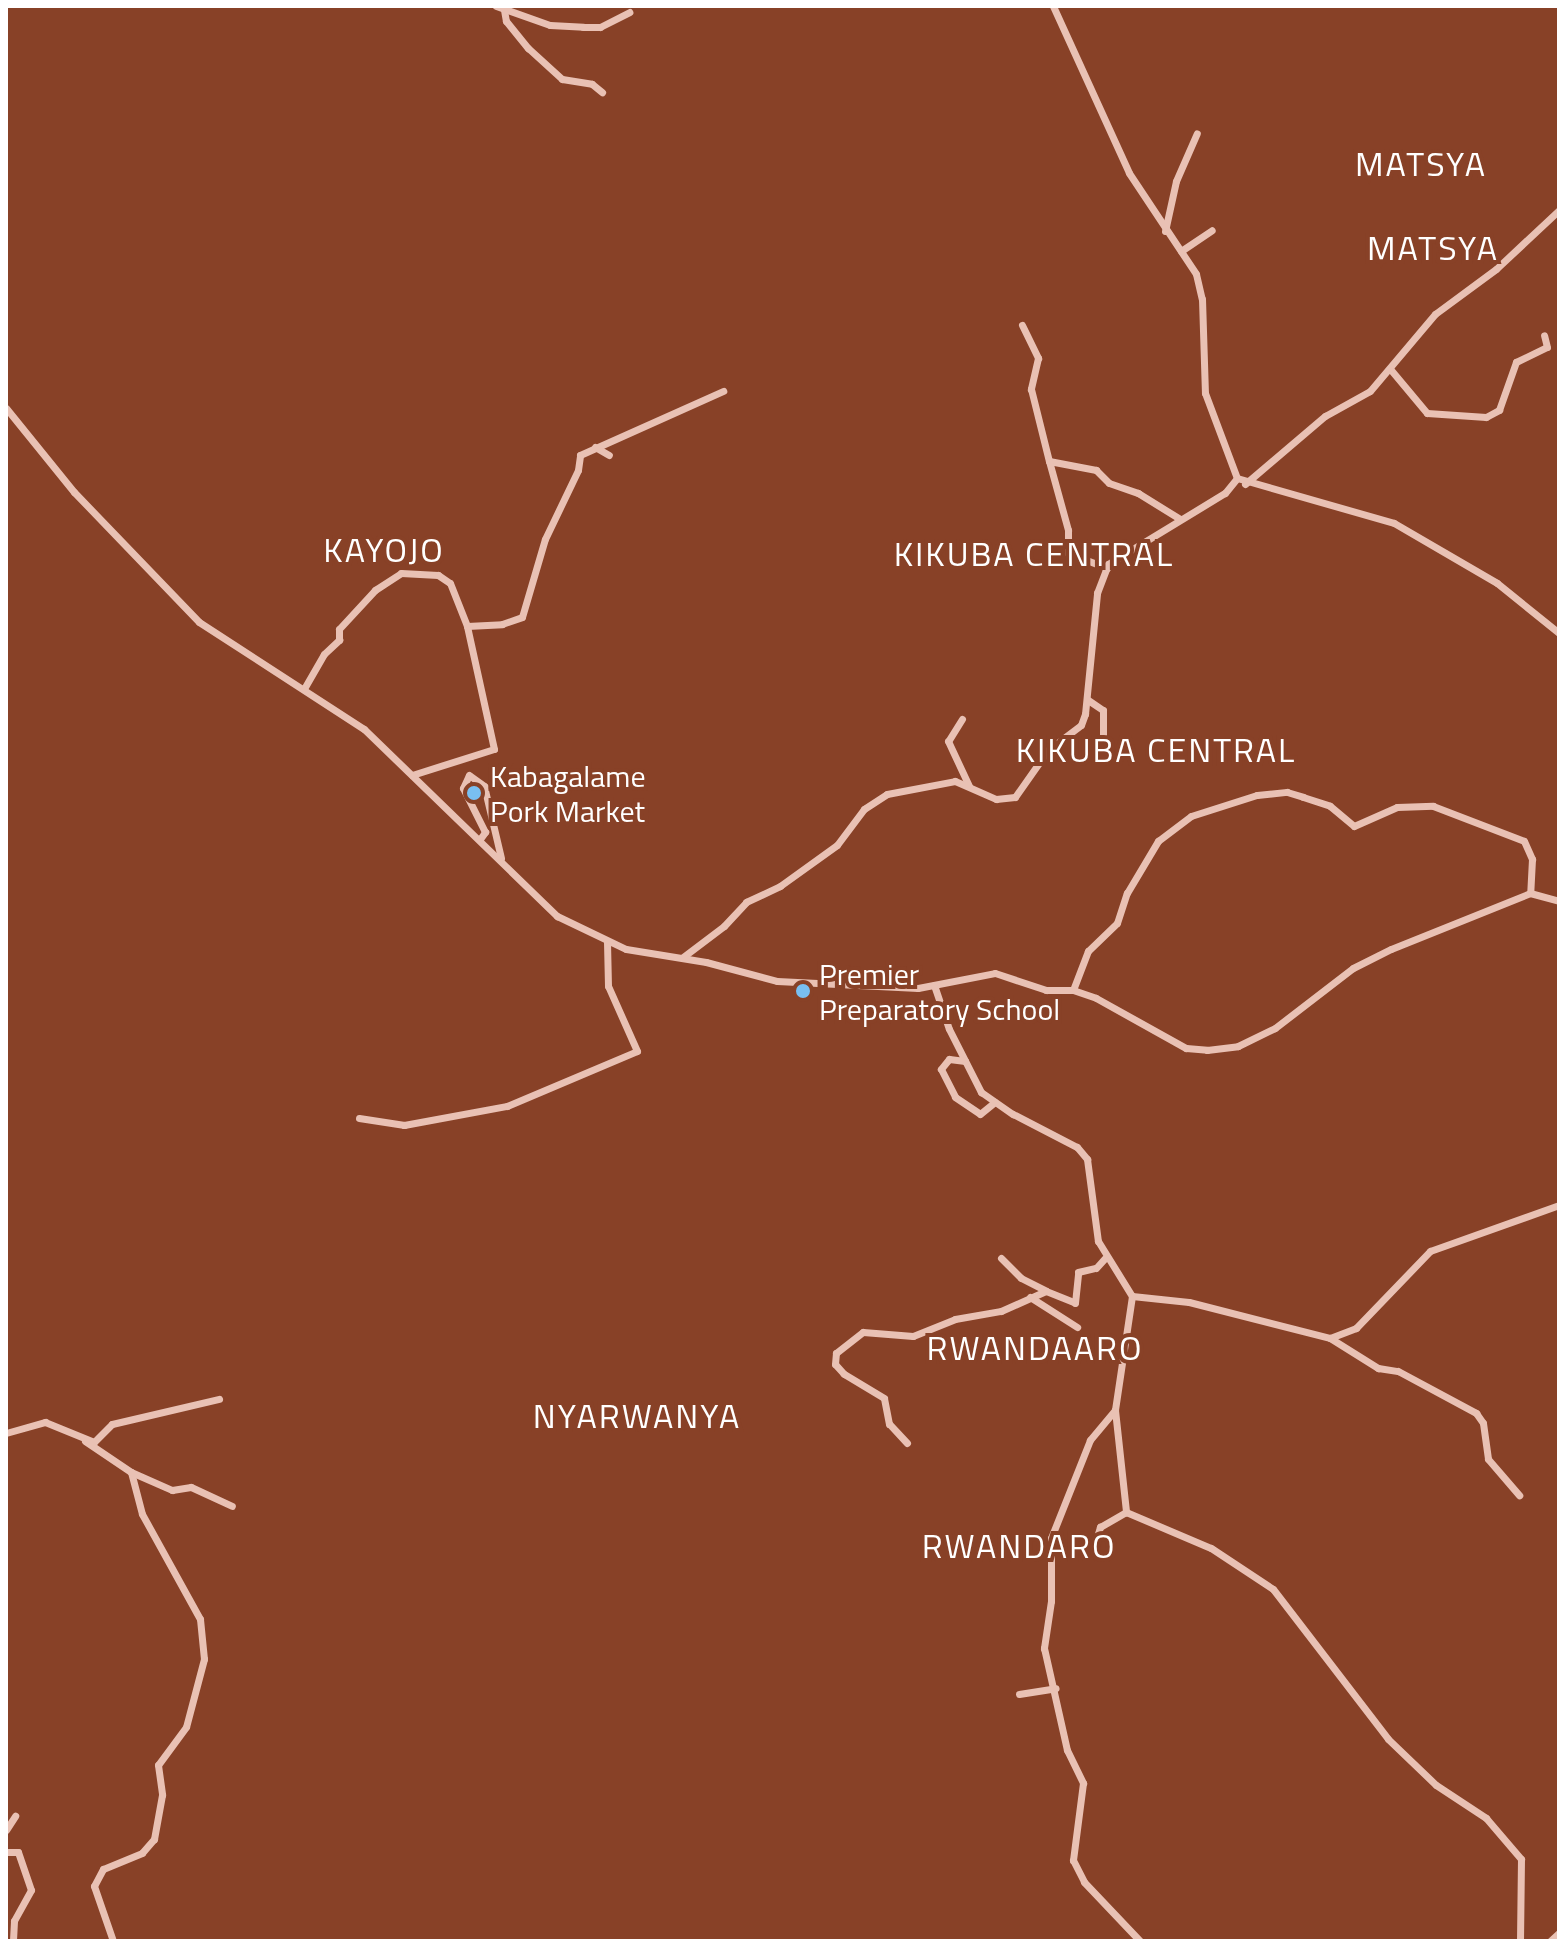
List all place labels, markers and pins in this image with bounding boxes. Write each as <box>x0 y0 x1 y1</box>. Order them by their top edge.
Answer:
place label: Kabagalame Pork Market <box>490 758 646 828</box>
marker: Kabagalame Pork Market <box>465 784 483 802</box>
place label: Premier Preparatory School <box>819 956 1060 1026</box>
marker: Premier Preparatory School <box>794 982 812 1000</box>

